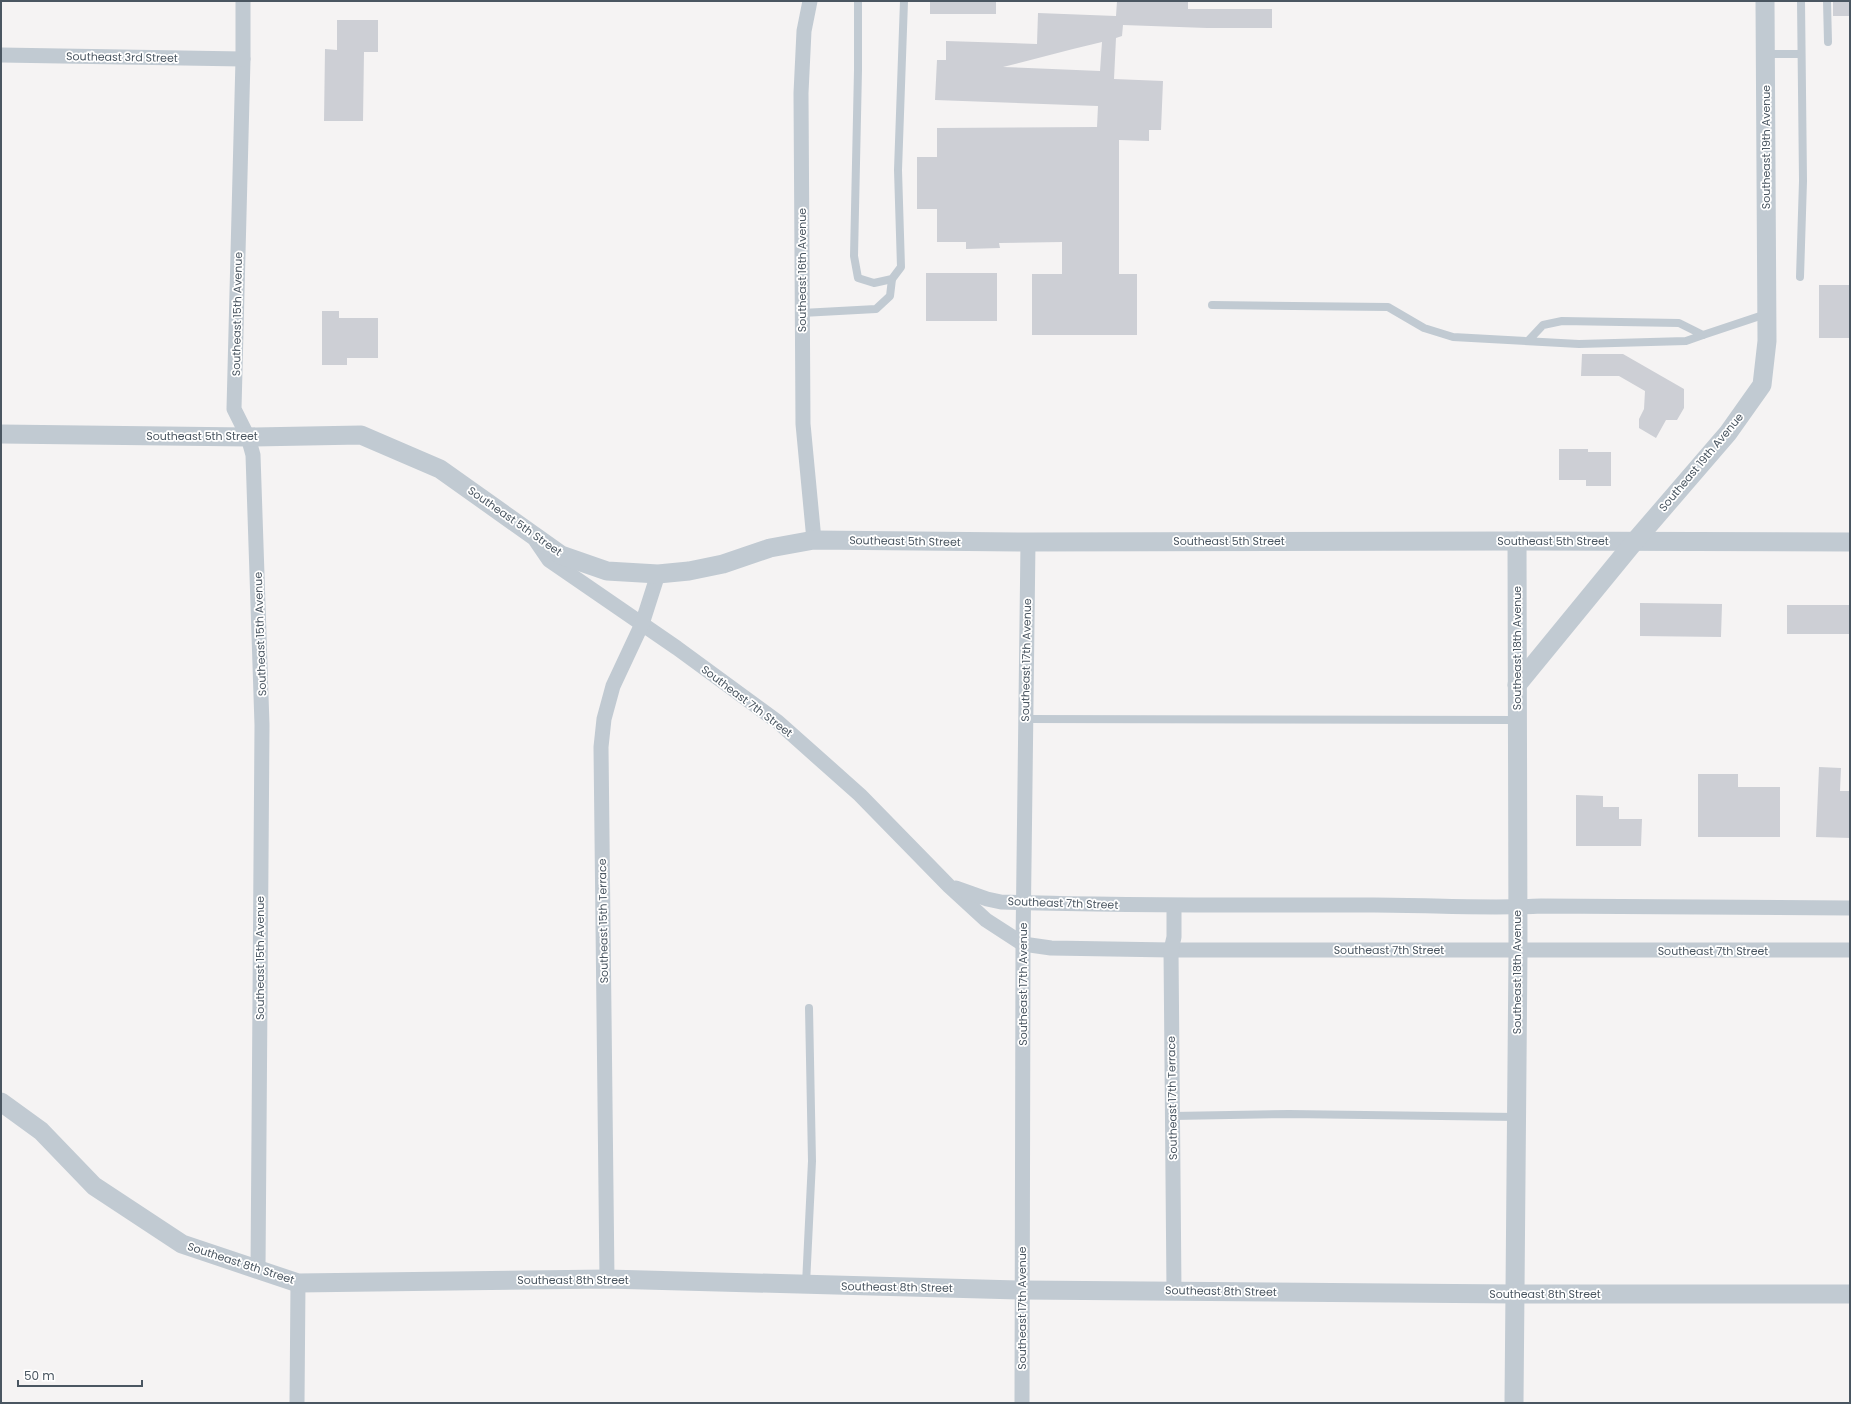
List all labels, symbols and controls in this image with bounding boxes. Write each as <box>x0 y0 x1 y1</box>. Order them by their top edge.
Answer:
street label: Southeast 3rd Street <box>66 48 178 66</box>
street label: Southeast 19th Avenue <box>1758 85 1774 209</box>
street label: Southeast 16th Avenue <box>794 208 810 332</box>
street label: Southeast 15th Avenue <box>228 252 246 376</box>
street label: Southeast 19th Avenue <box>1655 409 1747 515</box>
street label: Southeast 5th Street <box>146 428 258 444</box>
street label: Southeast 5th Street <box>465 482 565 560</box>
street label: Southeast 5th Street <box>849 532 961 550</box>
street label: Southeast 5th Street <box>1173 533 1285 549</box>
street label: Southeast 5th Street <box>1497 533 1609 549</box>
street label: Southeast 15th Avenue <box>250 571 270 696</box>
street label: Southeast 18th Avenue <box>1509 586 1525 710</box>
street label: Southeast 17th Avenue <box>1017 598 1035 722</box>
street label: Southeast 7th Street <box>698 661 796 741</box>
street label: Southeast 15th Terrace <box>594 858 612 984</box>
street label: Southeast 7th Street <box>1007 893 1119 913</box>
street label: Southeast 15th Avenue <box>252 896 268 1020</box>
street label: Southeast 18th Avenue <box>1509 910 1525 1034</box>
street label: Southeast 17th Avenue <box>1015 922 1031 1046</box>
street label: Southeast 7th Street <box>1334 942 1444 958</box>
street label: Southeast 7th Street <box>1658 943 1768 959</box>
street label: Southeast 17th Terrace <box>1163 1036 1181 1160</box>
street label: Southeast 8th Street <box>185 1238 297 1288</box>
street label: Southeast 17th Avenue <box>1014 1246 1030 1370</box>
street label: Southeast 8th Street <box>517 1272 629 1288</box>
street label: Southeast 8th Street <box>841 1278 953 1296</box>
street label: Southeast 8th Street <box>1165 1282 1277 1300</box>
street label: Southeast 8th Street <box>1489 1286 1601 1302</box>
scale bar <box>18 1362 142 1388</box>
text: 50 m <box>24 1367 55 1384</box>

